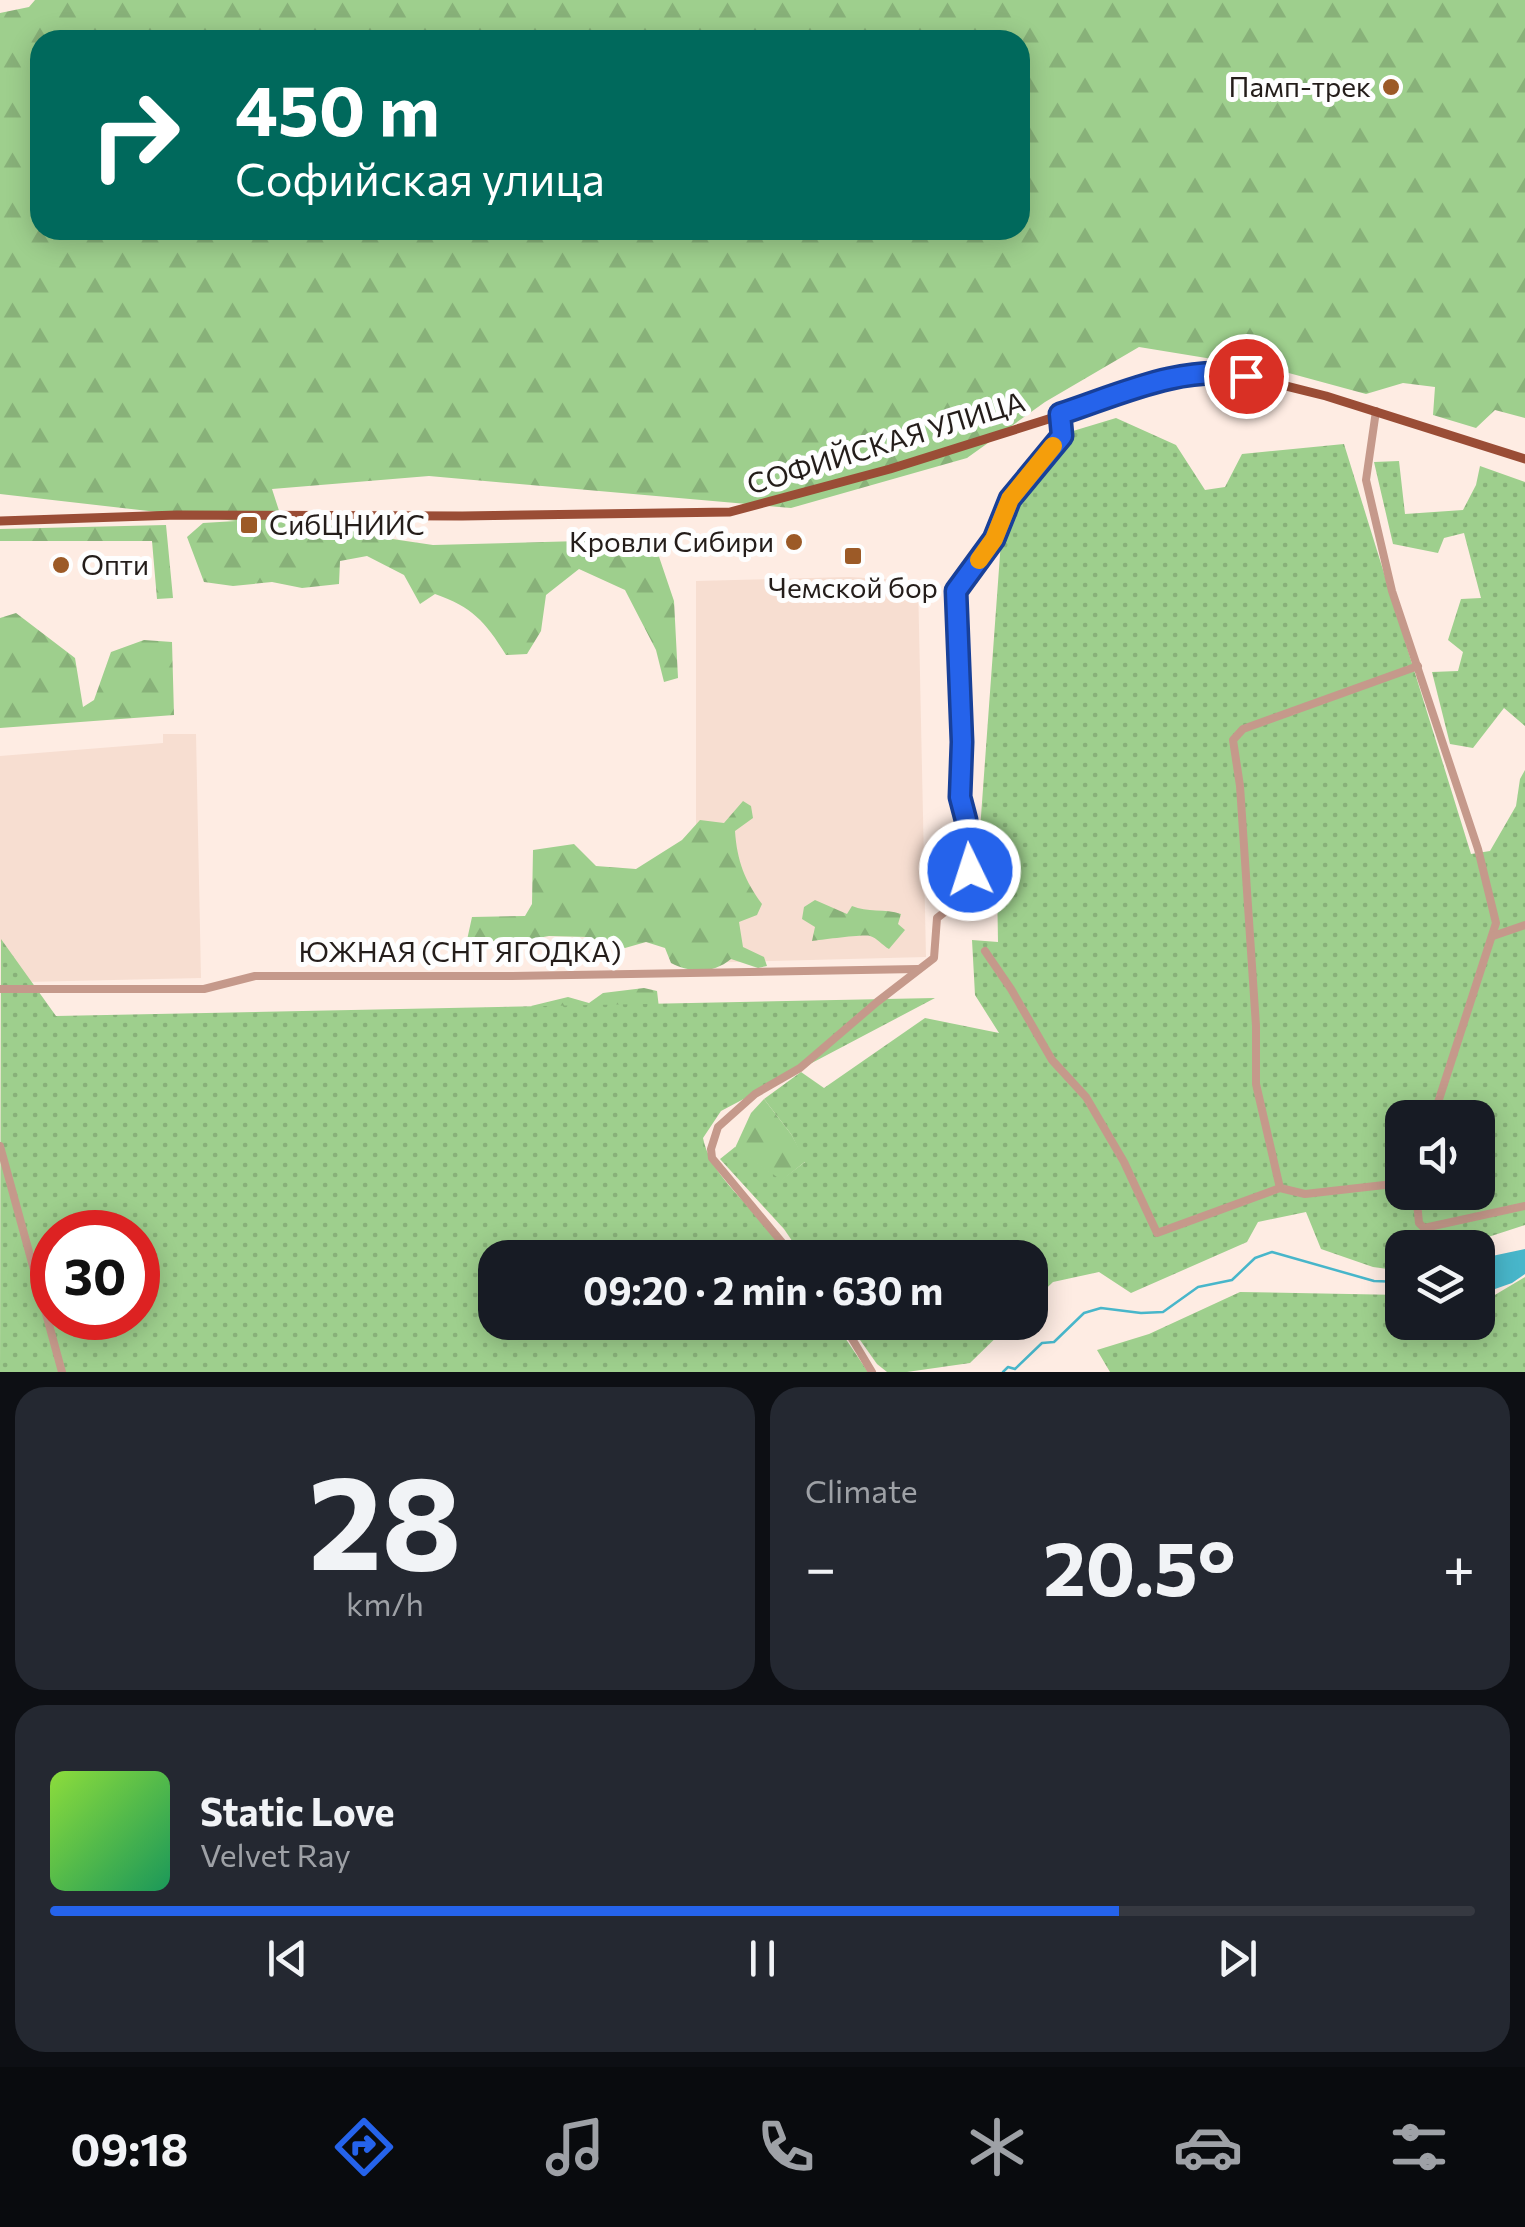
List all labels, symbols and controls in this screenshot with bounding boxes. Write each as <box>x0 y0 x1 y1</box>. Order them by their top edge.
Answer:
text: 450 m <box>235 65 440 150</box>
place label: Памп-трек <box>1229 69 1371 103</box>
icon: right <box>70 70 200 200</box>
marker: Памп-трек <box>1380 76 1402 98</box>
text: Софийская улица <box>235 150 605 205</box>
pin <box>1204 334 1289 419</box>
icon: arrive <box>1219 349 1274 404</box>
street label: СОФИЙСКАЯ УЛИЦА <box>743 384 1029 501</box>
place label: СибЦНИИС <box>269 507 425 541</box>
marker: СибЦНИИС <box>238 514 260 536</box>
place label: Кровли Сибири <box>569 524 774 558</box>
marker: Кровли Сибири <box>783 531 805 553</box>
marker: Чемской бор <box>842 545 864 567</box>
place label: Опти <box>81 547 149 581</box>
marker: Опти <box>50 554 72 576</box>
place label: Чемской бор <box>768 570 938 604</box>
position arrow <box>918 818 1022 922</box>
street label: ЮЖНАЯ (СНТ ЯГОДКА) <box>299 934 621 968</box>
map controls <box>1385 1100 1495 1340</box>
button: sound <box>1385 1100 1495 1210</box>
speed limit sign: 30 <box>30 1210 160 1340</box>
button: layers <box>1385 1230 1495 1340</box>
text: 09:20 · 2 min · 630 m <box>583 1266 943 1313</box>
text: 28 <box>308 1438 462 1597</box>
text: Climate <box>805 1470 918 1510</box>
text: 20.5° <box>1043 1520 1236 1611</box>
text: − <box>805 1532 836 1599</box>
text: + <box>1443 1532 1475 1599</box>
text: km/h <box>346 1583 424 1623</box>
text: Static Love <box>200 1787 395 1834</box>
text: Velvet Ray <box>200 1834 351 1874</box>
icon: previous <box>260 1931 315 1986</box>
icon: pause <box>735 1931 790 1986</box>
icon: next <box>1210 1931 1265 1986</box>
icon: directions <box>329 2112 399 2182</box>
icon: music <box>540 2112 610 2182</box>
icon: phone <box>751 2112 821 2182</box>
icon: climate <box>962 2112 1032 2182</box>
icon: car <box>1173 2112 1243 2182</box>
icon: filters <box>1384 2112 1454 2182</box>
text: 09:18 <box>71 2120 188 2175</box>

